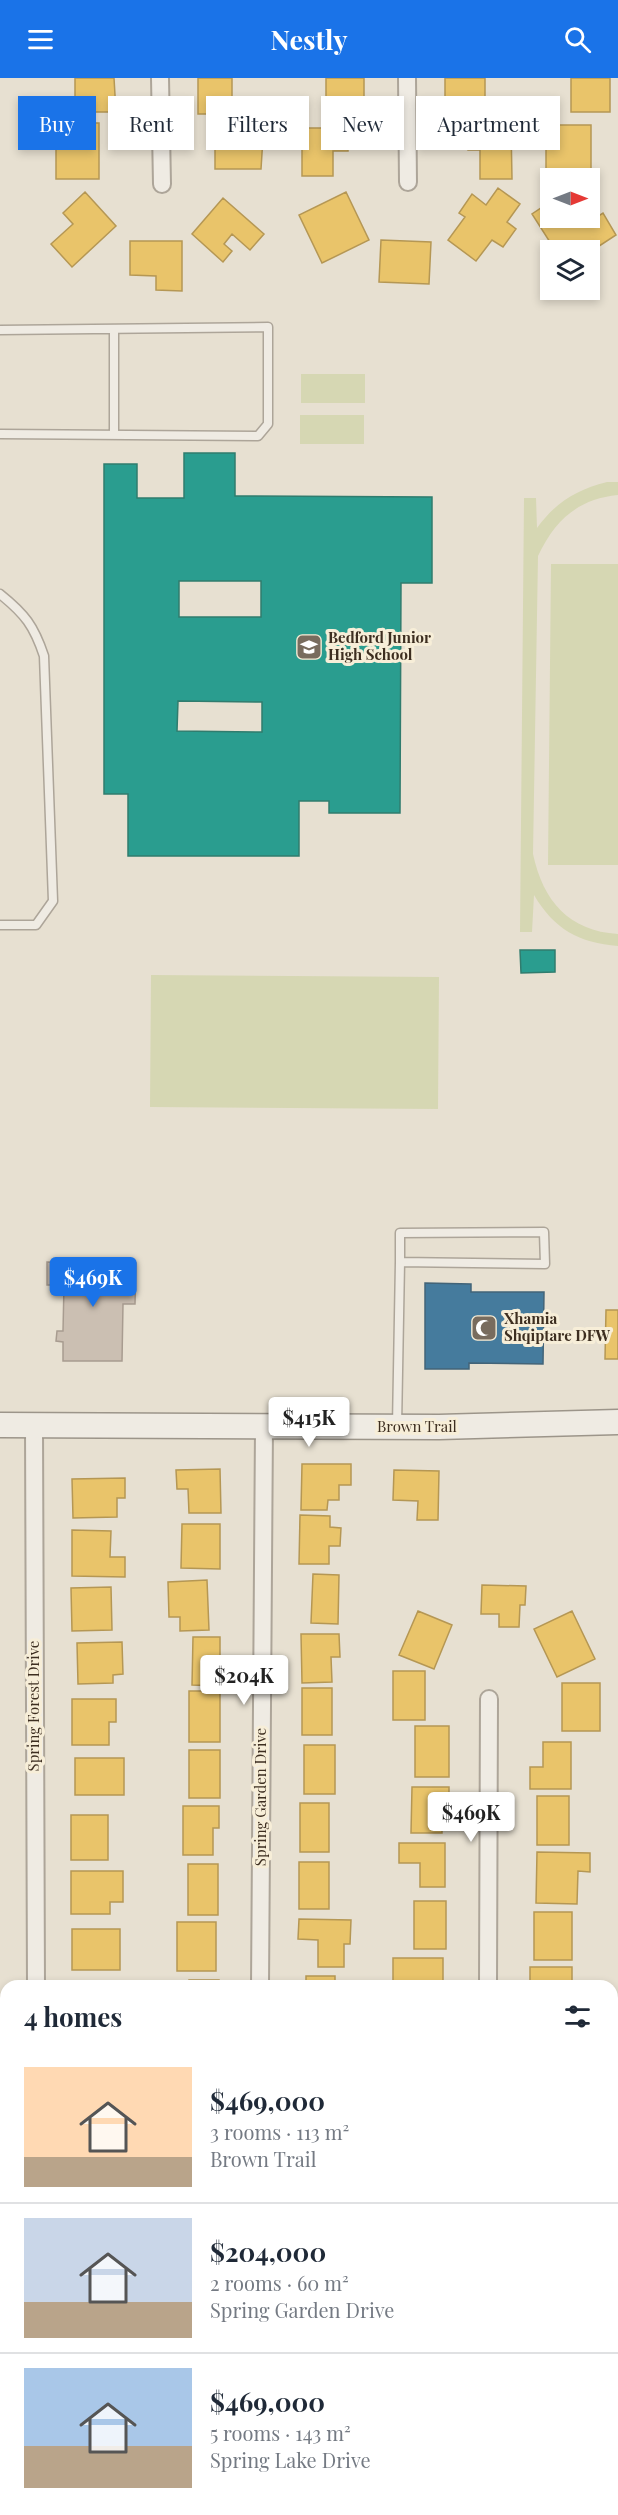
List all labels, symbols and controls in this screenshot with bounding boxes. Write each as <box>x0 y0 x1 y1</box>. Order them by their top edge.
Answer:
text: Nestly <box>271 21 347 57</box>
icon: menu <box>24 23 57 56</box>
icon: search <box>561 23 594 56</box>
chip: Buy <box>18 96 96 150</box>
chip: Rent <box>108 96 194 150</box>
chip: Filters <box>206 96 309 150</box>
chip: New <box>321 96 404 150</box>
chip: Apartment <box>416 96 560 150</box>
north arrow <box>540 168 600 228</box>
map controls <box>540 168 600 300</box>
button: layers <box>540 240 600 300</box>
place label: Bedford Junior High School <box>328 627 431 664</box>
school or university icon: Bedford Junior High School <box>294 632 324 662</box>
pin: $469K <box>51 1257 135 1308</box>
text: $469K <box>64 1263 122 1290</box>
place label: Xhamia Shqiptare DFW <box>504 1308 611 1345</box>
mosque icon: Xhamia Shqiptare DFW <box>469 1313 499 1343</box>
pin: $415K <box>267 1397 351 1448</box>
text: $415K <box>283 1403 335 1430</box>
street label: Brown Trail <box>377 1416 457 1436</box>
street label: Spring Forest Drive <box>23 1641 43 1771</box>
pin: $204K <box>202 1655 286 1706</box>
text: $204K <box>214 1661 274 1688</box>
street label: Spring Garden Drive <box>250 1728 270 1866</box>
pin: $469K <box>429 1792 513 1843</box>
text: $469K <box>442 1798 500 1825</box>
text: 4 homes <box>24 1999 122 2034</box>
icon: filters <box>561 2000 594 2033</box>
text: $469,000 <box>210 2083 325 2118</box>
icon: home <box>72 2091 144 2163</box>
text: 3 rooms · 113 m² <box>210 2118 349 2145</box>
text: Brown Trail <box>210 2145 316 2172</box>
text: $204,000 <box>210 2234 326 2269</box>
icon: home <box>72 2242 144 2314</box>
text: 2 rooms · 60 m² <box>210 2269 349 2296</box>
text: Spring Garden Drive <box>210 2296 394 2323</box>
text: $469,000 <box>210 2384 325 2419</box>
icon: home <box>72 2392 144 2464</box>
text: 5 rooms · 143 m² <box>210 2419 351 2446</box>
text: Spring Lake Drive <box>210 2446 371 2473</box>

